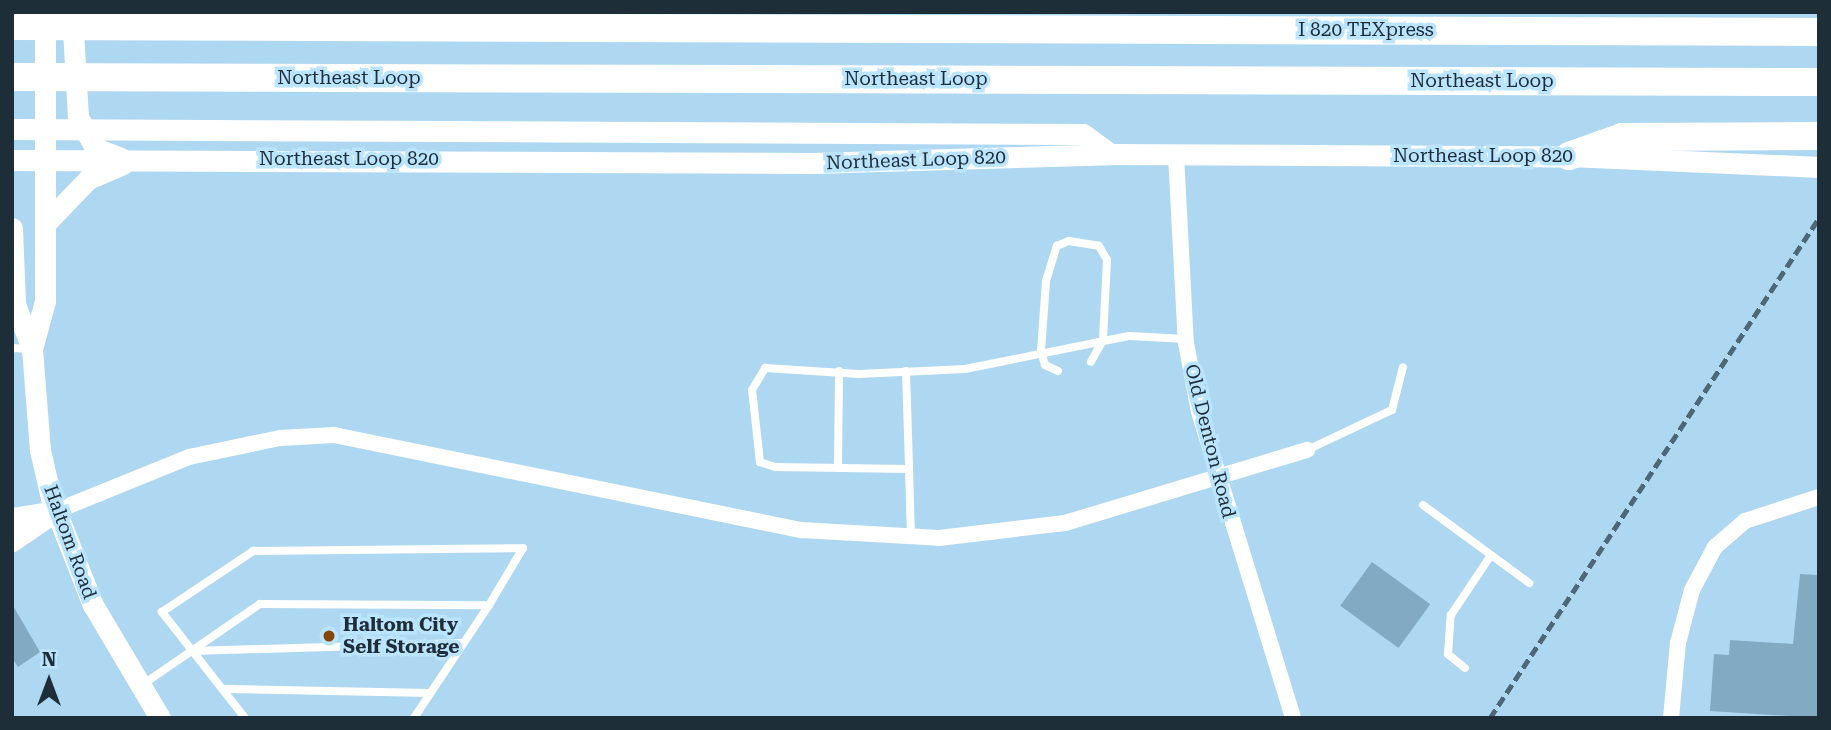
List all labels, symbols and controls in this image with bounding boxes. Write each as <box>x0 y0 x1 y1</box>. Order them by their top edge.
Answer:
street label: I 820 TEXpress <box>1298 19 1434 41</box>
street label: Northeast Loop <box>277 67 421 89</box>
street label: Northeast Loop <box>844 68 988 90</box>
street label: Northeast Loop <box>1410 70 1554 92</box>
street label: Northeast Loop 820 <box>826 145 1006 175</box>
street label: Northeast Loop 820 <box>1393 145 1573 167</box>
street label: Northeast Loop 820 <box>259 148 439 170</box>
street label: Old Denton Road <box>1180 362 1240 520</box>
street label: Haltom Road <box>39 482 101 602</box>
place label: Haltom City Self Storage <box>343 614 459 658</box>
marker: Haltom City Self Storage <box>321 628 337 644</box>
north arrow <box>14 646 84 716</box>
text: N <box>42 648 56 671</box>

